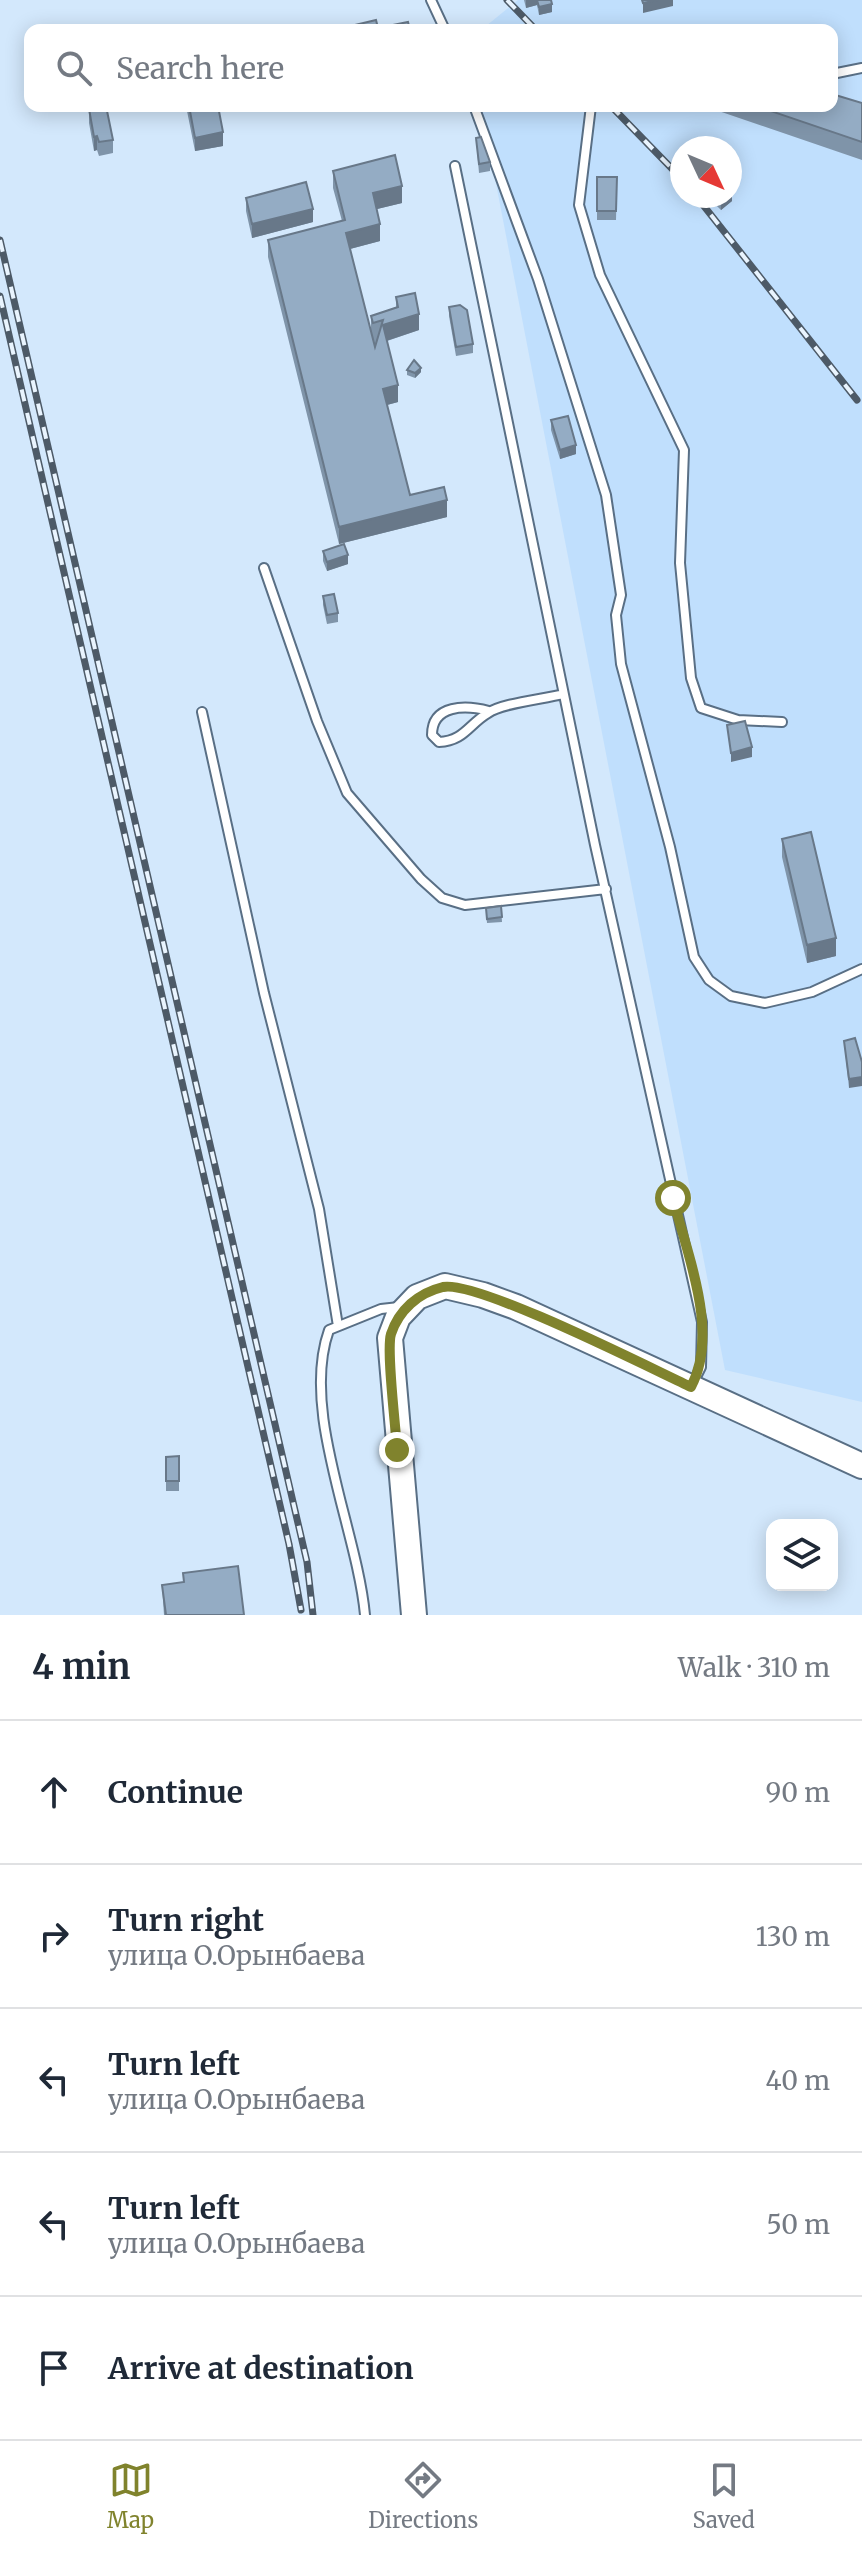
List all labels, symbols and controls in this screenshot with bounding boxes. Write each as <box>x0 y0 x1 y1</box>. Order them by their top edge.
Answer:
search box <box>24 24 838 112</box>
icon: search <box>52 46 96 90</box>
text: Search here <box>116 49 284 87</box>
north arrow <box>670 136 742 208</box>
route start <box>655 1180 691 1216</box>
route end <box>379 1432 415 1468</box>
map controls <box>766 1519 838 1591</box>
button: layers <box>766 1519 838 1591</box>
text: 4 min <box>32 1646 130 1688</box>
text: Walk · 310 m <box>678 1651 830 1684</box>
icon: ahead <box>32 1770 76 1814</box>
text: Continue <box>108 1773 243 1811</box>
text: 90 m <box>766 1776 830 1809</box>
text: Turn right <box>108 1901 264 1939</box>
icon: right <box>32 1914 76 1958</box>
text: 130 m <box>756 1920 830 1953</box>
text: улица О.Орынбаева <box>108 1939 365 1972</box>
text: Turn left <box>108 2045 240 2083</box>
icon: left <box>32 2058 76 2102</box>
text: 40 m <box>766 2064 830 2097</box>
text: улица О.Орынбаева <box>108 2083 365 2116</box>
text: Turn left <box>108 2189 240 2227</box>
icon: left <box>32 2202 76 2246</box>
text: 50 m <box>766 2208 830 2241</box>
text: улица О.Орынбаева <box>108 2227 365 2260</box>
icon: arrive <box>32 2346 76 2390</box>
text: Arrive at destination <box>108 2349 414 2387</box>
tab: Map <box>107 2458 154 2534</box>
tab: Directions <box>368 2458 478 2534</box>
tab: Saved <box>693 2458 755 2534</box>

